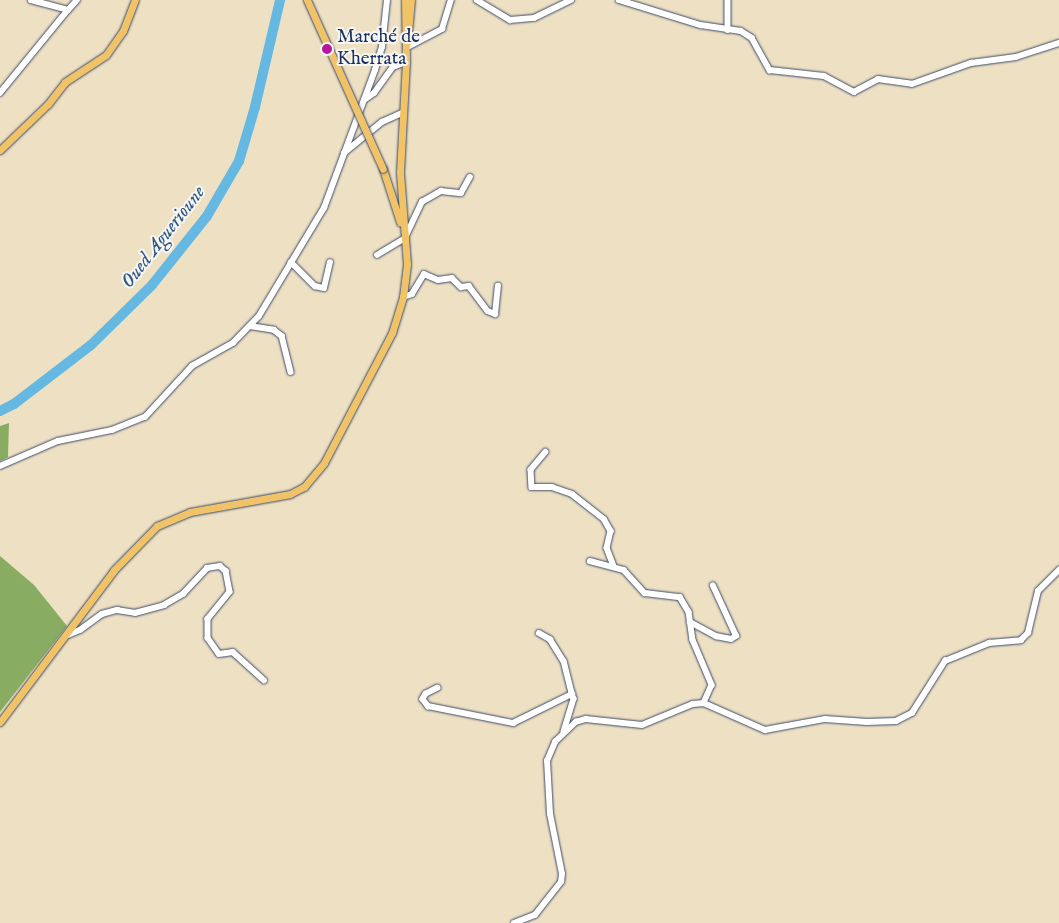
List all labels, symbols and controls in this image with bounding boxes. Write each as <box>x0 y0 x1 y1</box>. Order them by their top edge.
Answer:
place label: Marché de Kherrata <box>337 27 420 71</box>
marker: Marché de Kherrata <box>321 43 333 55</box>
water label: Oued Aguerioune <box>116 181 210 293</box>

